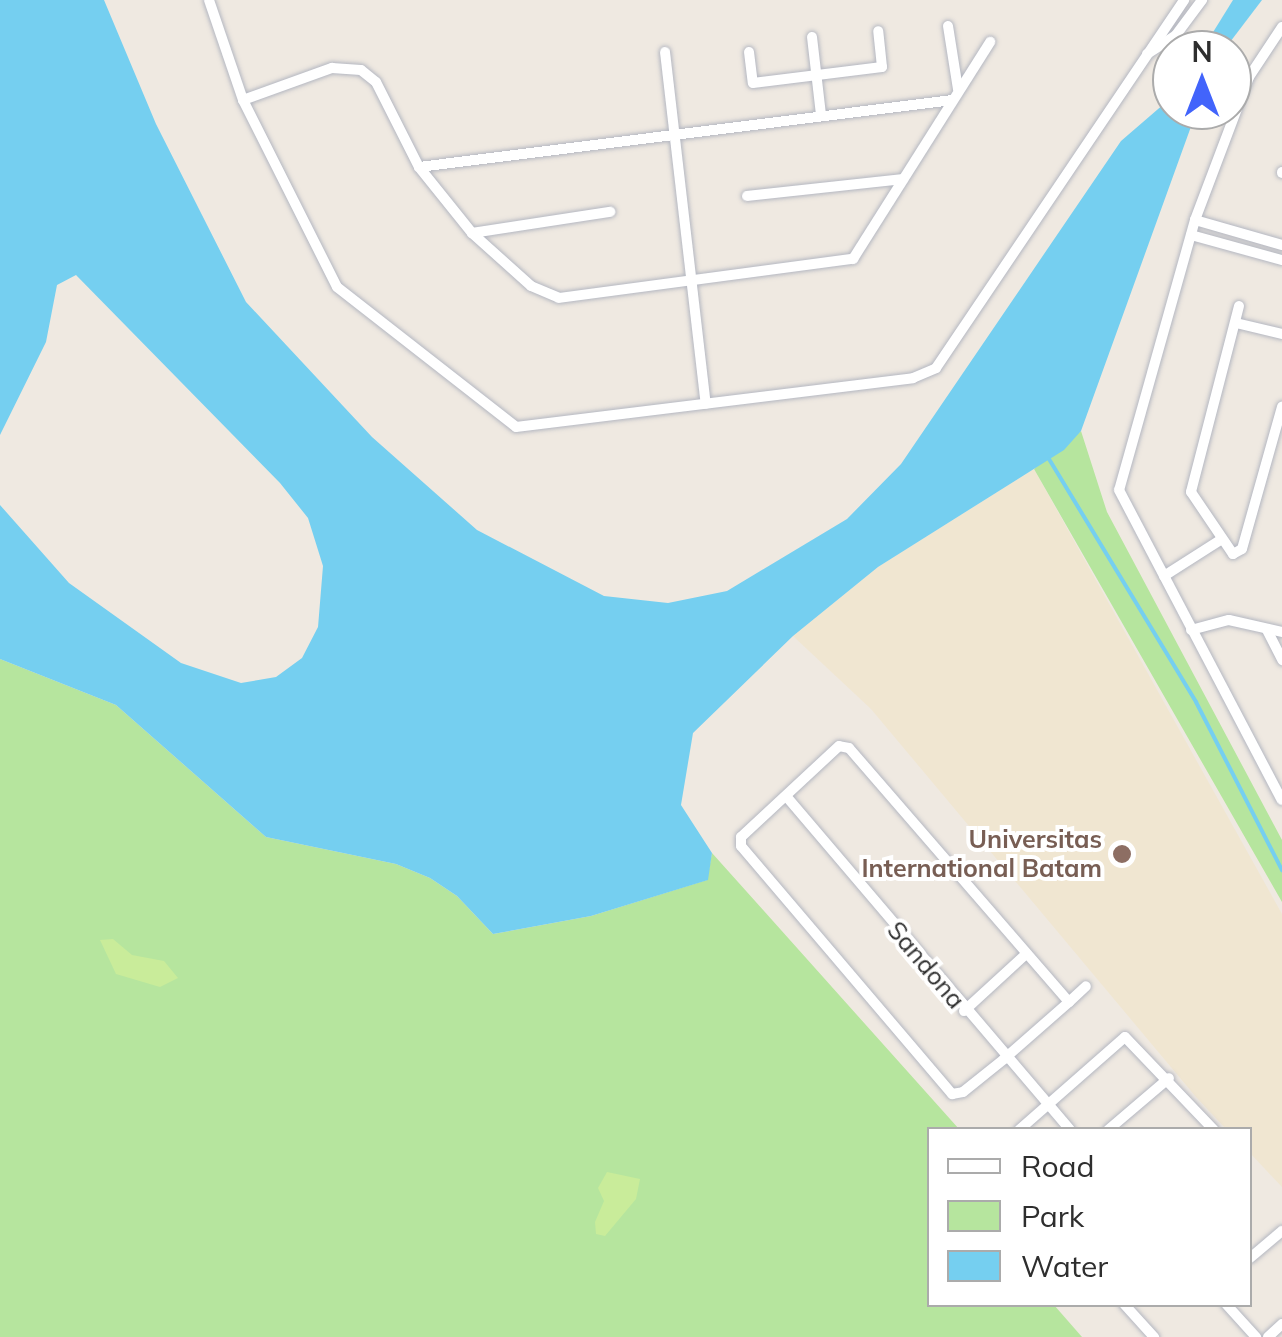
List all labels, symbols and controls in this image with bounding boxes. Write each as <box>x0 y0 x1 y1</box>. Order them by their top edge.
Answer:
north arrow <box>1152 30 1252 130</box>
text: N <box>1191 34 1213 69</box>
place label: Universitas International Batam <box>861 825 1102 884</box>
marker: Universitas International Batam <box>1111 843 1133 865</box>
street label: Sandona <box>881 915 971 1015</box>
legend <box>927 1127 1252 1307</box>
text: Road <box>1021 1147 1095 1185</box>
text: Park <box>1021 1197 1084 1235</box>
text: Water <box>1021 1247 1108 1285</box>

